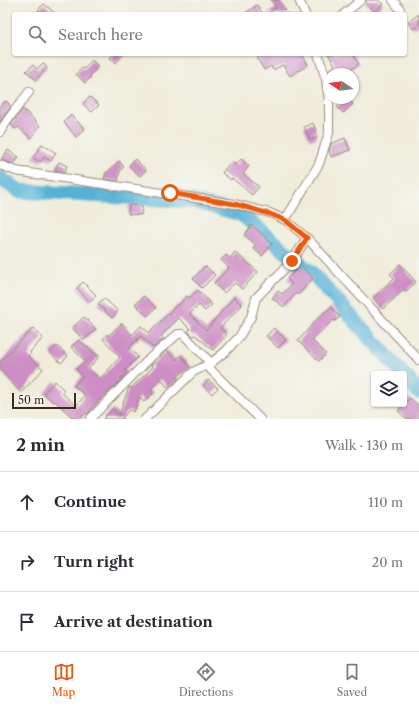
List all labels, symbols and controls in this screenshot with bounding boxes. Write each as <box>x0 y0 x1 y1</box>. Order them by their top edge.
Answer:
search box <box>12 12 407 56</box>
icon: search <box>26 23 48 45</box>
text: Search here <box>58 25 143 44</box>
north arrow <box>323 68 359 104</box>
route start <box>161 184 179 202</box>
route end <box>283 252 301 270</box>
map controls <box>371 371 407 407</box>
button: layers <box>371 371 407 407</box>
scale bar <box>12 391 76 410</box>
text: 50 m <box>18 393 44 407</box>
text: 2 min <box>16 435 65 455</box>
text: Walk · 130 m <box>325 437 403 453</box>
icon: ahead <box>16 491 38 513</box>
text: Continue <box>54 492 126 511</box>
text: 110 m <box>368 494 403 510</box>
icon: right <box>16 551 38 573</box>
text: Turn right <box>54 552 134 571</box>
text: 20 m <box>372 554 403 570</box>
icon: arrive <box>16 611 38 633</box>
text: Arrive at destination <box>54 612 213 631</box>
tab: Map <box>52 661 75 699</box>
tab: Directions <box>179 661 233 699</box>
tab: Saved <box>337 661 367 699</box>

